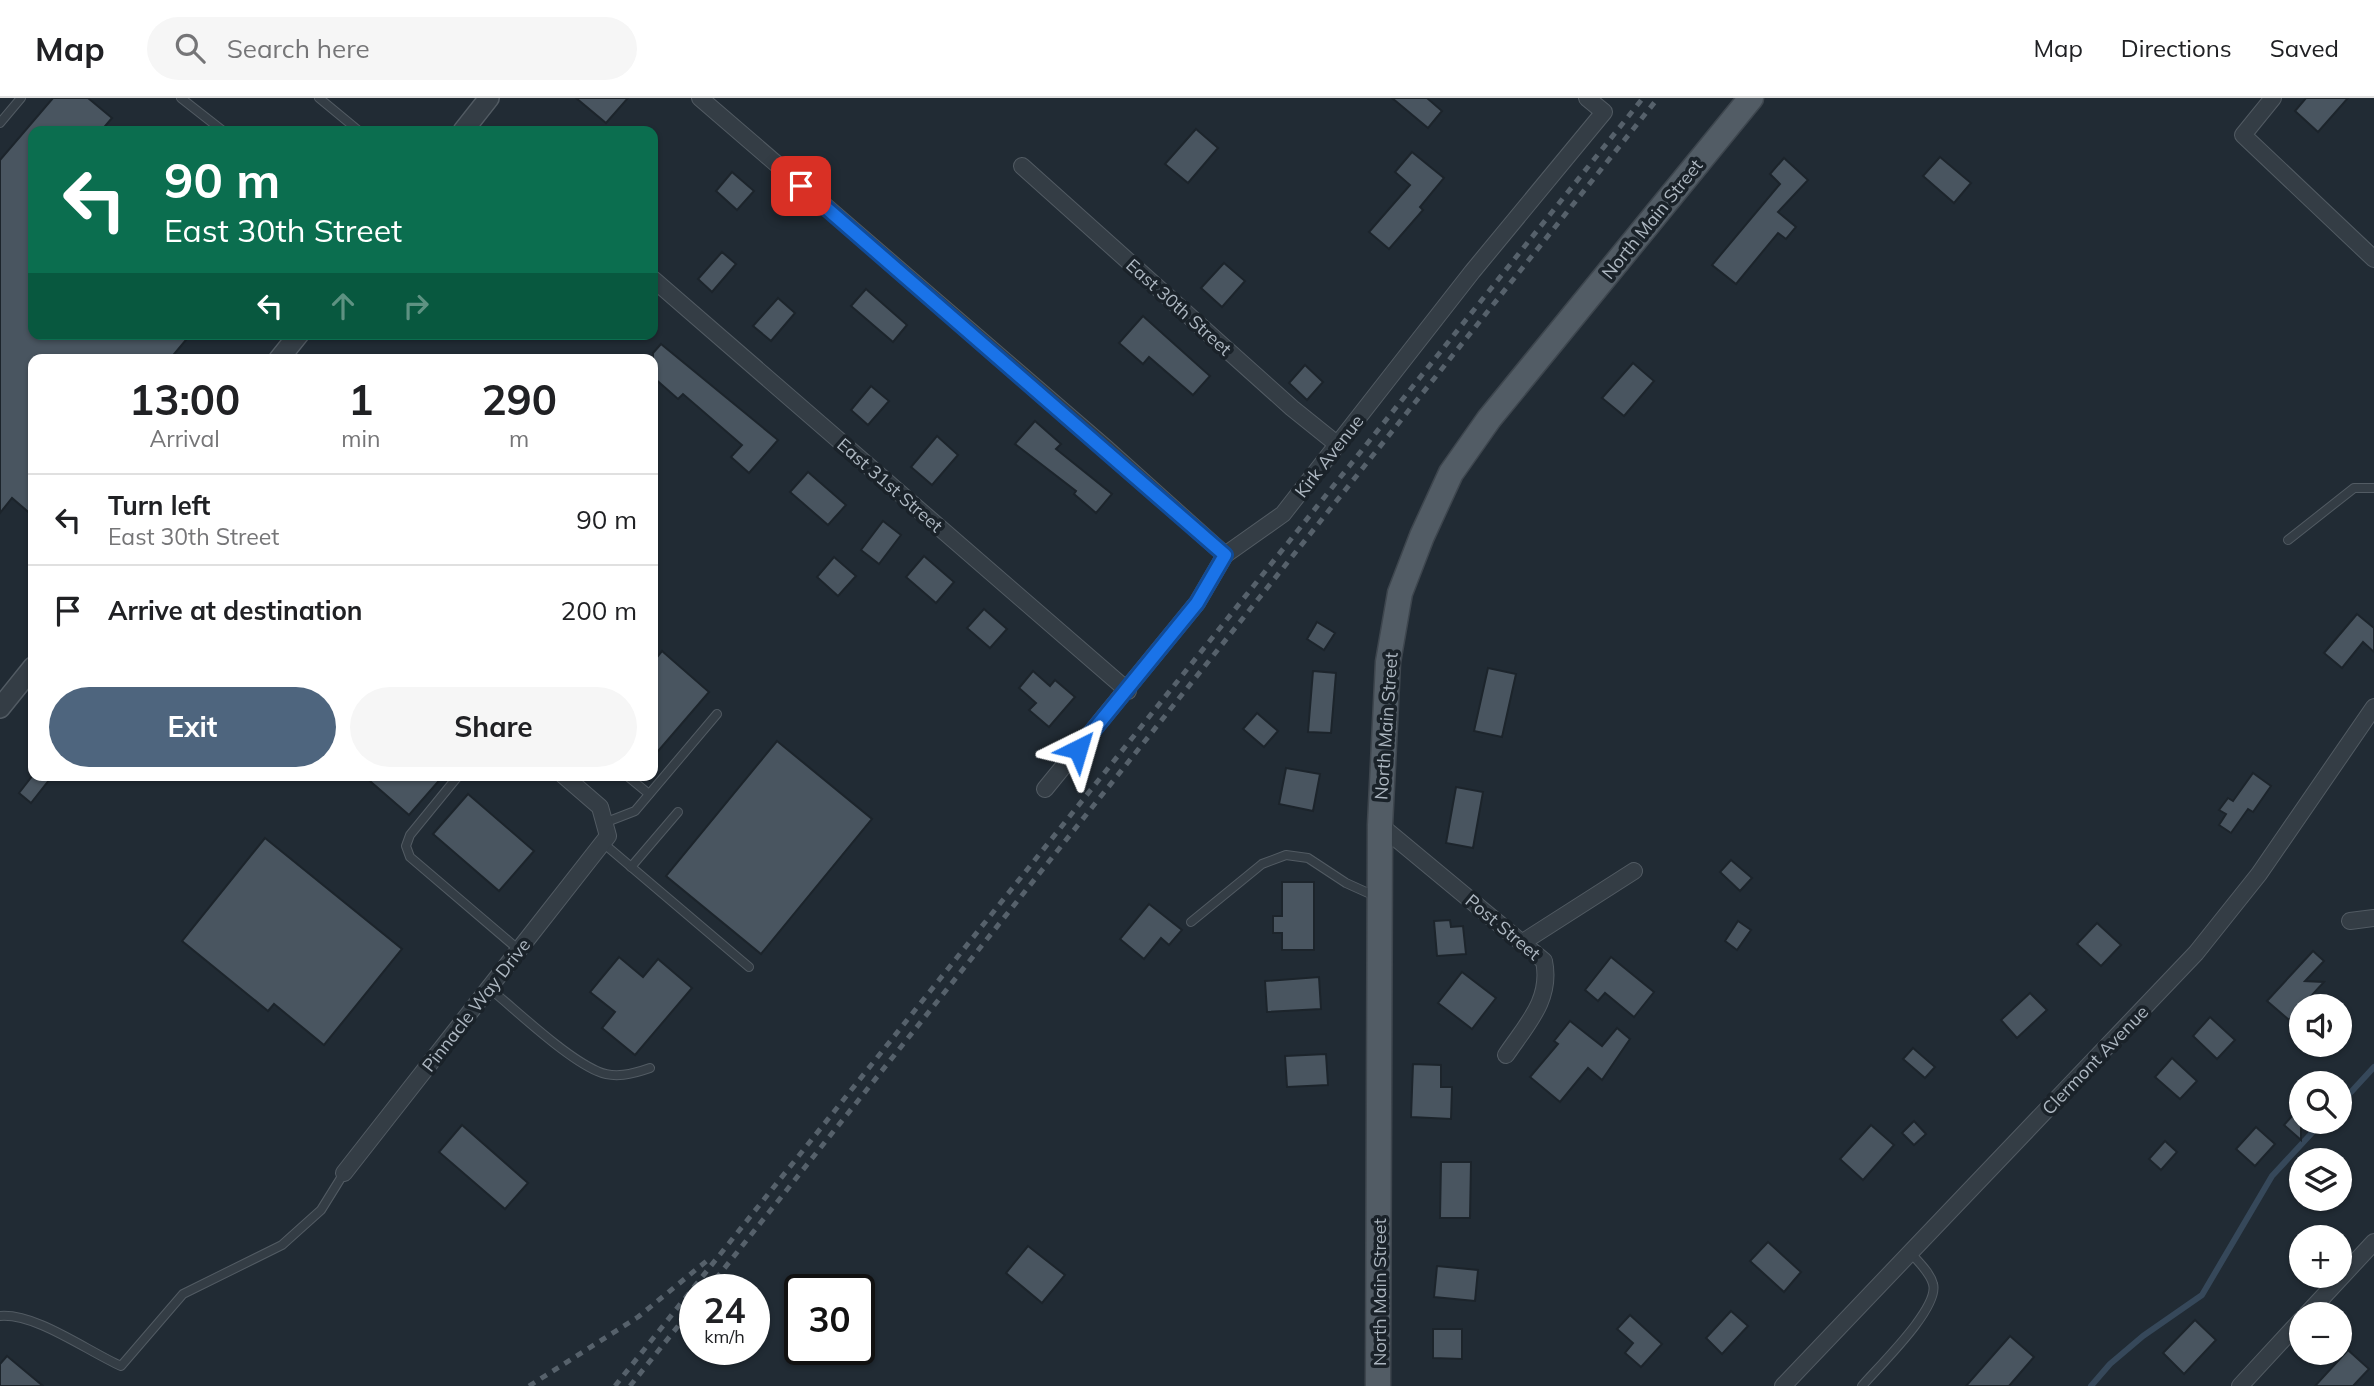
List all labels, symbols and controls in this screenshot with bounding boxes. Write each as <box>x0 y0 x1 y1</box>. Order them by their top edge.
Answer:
search box <box>147 17 637 80</box>
text: Map <box>35 28 105 69</box>
icon: search <box>171 29 209 67</box>
text: Search here <box>227 32 370 65</box>
text: Map <box>2033 33 2083 63</box>
text: Directions <box>2121 33 2232 63</box>
text: Saved <box>2270 33 2339 63</box>
text: 90 m <box>164 149 280 210</box>
icon: left <box>49 154 140 245</box>
street label: North Main Street <box>1597 154 1707 284</box>
pin <box>771 156 831 216</box>
icon: arrive <box>782 167 820 205</box>
text: East 30th Street <box>164 210 402 250</box>
street label: East 30th Street <box>1122 254 1236 360</box>
icon: left <box>251 287 289 325</box>
icon: ahead <box>324 287 362 325</box>
icon: right <box>397 287 435 325</box>
text: 13:00 <box>129 373 240 426</box>
text: 1 <box>348 373 373 426</box>
text: 290 <box>481 373 557 426</box>
street label: Kirk Avenue <box>1289 410 1369 502</box>
text: Arrival <box>149 424 220 453</box>
text: min <box>341 424 380 453</box>
text: m <box>509 424 529 453</box>
street label: East 31st Street <box>833 433 947 537</box>
text: Turn left <box>108 489 210 522</box>
icon: left <box>49 501 87 539</box>
text: 90 m <box>576 503 637 536</box>
text: East 30th Street <box>108 522 279 551</box>
icon: arrive <box>49 592 87 630</box>
text: Arrive at destination <box>108 594 363 627</box>
text: 200 m <box>561 594 637 627</box>
street label: North Main Street <box>1369 651 1403 801</box>
button: Exit <box>49 687 336 767</box>
button: Share <box>350 687 637 767</box>
position arrow <box>1041 712 1115 786</box>
street label: Post Street <box>1461 889 1545 965</box>
street label: Pinnacle Way Drive <box>417 934 535 1076</box>
map controls <box>2289 994 2352 1365</box>
button: sound <box>2289 994 2352 1057</box>
street label: Clermont Avenue <box>2037 1000 2153 1120</box>
button: search <box>2289 1071 2352 1134</box>
button: layers <box>2289 1148 2352 1211</box>
street label: North Main Street <box>1368 1218 1391 1366</box>
button: + <box>2289 1225 2352 1288</box>
speed limit sign: 30 <box>784 1274 875 1365</box>
text: 24 <box>703 1288 746 1332</box>
button: − <box>2289 1302 2352 1365</box>
text: km/h <box>704 1325 745 1348</box>

